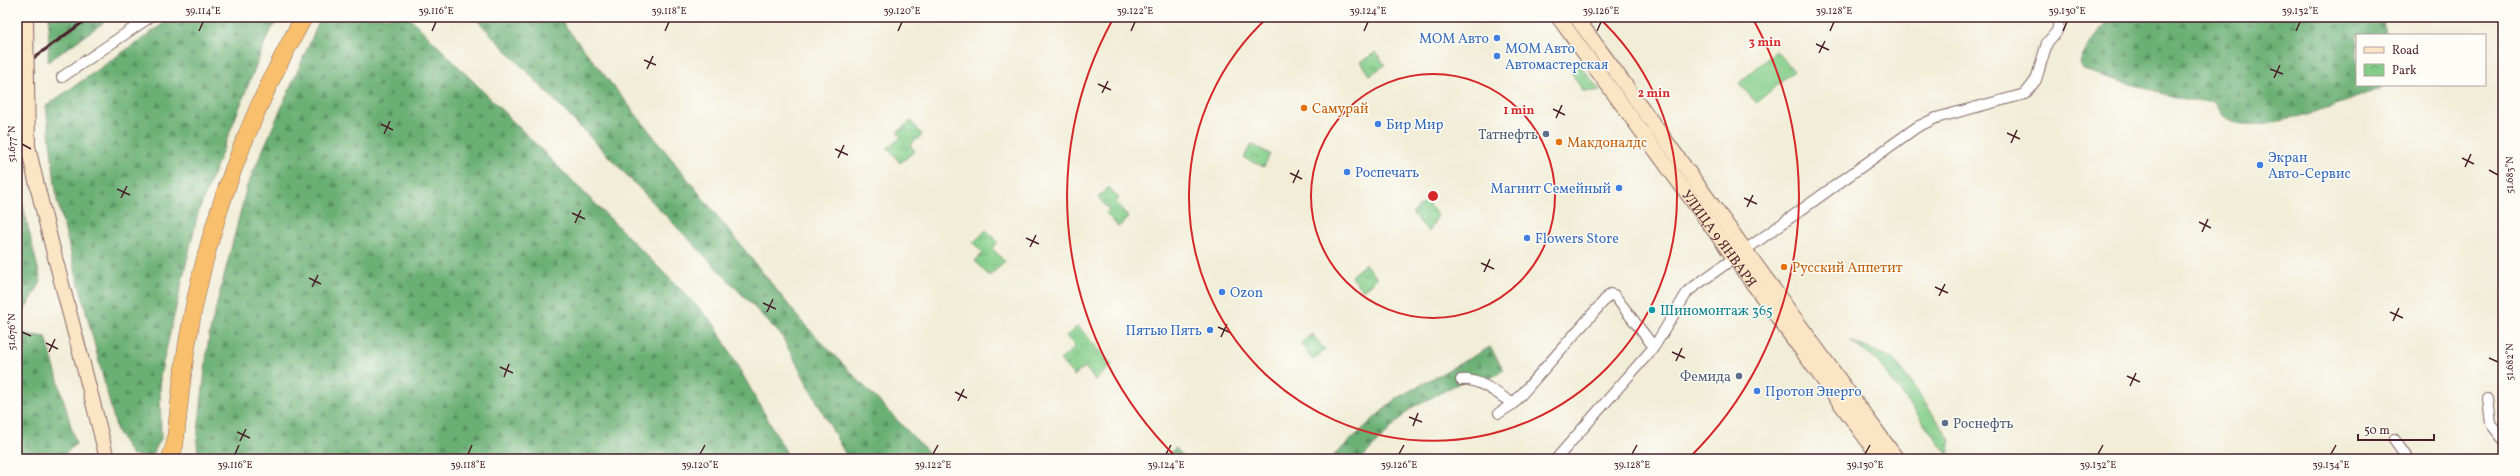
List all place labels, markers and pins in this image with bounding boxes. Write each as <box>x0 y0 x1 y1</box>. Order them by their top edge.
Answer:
place label: МОМ Авто <box>1419 30 1489 49</box>
marker: МОМ Авто <box>1492 33 1502 43</box>
place label: МОМ Авто Автомастерская <box>1505 40 1608 75</box>
marker: МОМ Авто Автомастерская <box>1492 51 1502 61</box>
place label: Самурай <box>1312 100 1369 119</box>
marker: Самурай <box>1299 103 1309 113</box>
place label: Бир Мир <box>1386 116 1444 135</box>
marker: Бир Мир <box>1373 119 1383 129</box>
place label: Татнефть <box>1478 126 1538 145</box>
marker: Татнефть <box>1541 129 1551 139</box>
place label: Макдоналдс <box>1567 134 1647 153</box>
marker: Макдоналдс <box>1554 137 1564 147</box>
place label: Экран Авто-Сервис <box>2268 149 2351 184</box>
marker: Экран Авто-Сервис <box>2255 160 2265 170</box>
place label: Роспечать <box>1355 164 1419 183</box>
marker: Роспечать <box>1342 167 1352 177</box>
place label: Магнит Семейный <box>1491 180 1611 199</box>
marker: Магнит Семейный <box>1614 183 1624 193</box>
centre of rings <box>1426 189 1440 203</box>
place label: Flowers Store <box>1535 230 1619 249</box>
marker: Flowers Store <box>1522 233 1532 243</box>
place label: Русский Аппетит <box>1792 259 1903 278</box>
marker: Русский Аппетит <box>1779 262 1789 272</box>
place label: Ozon <box>1230 284 1263 303</box>
marker: Ozon <box>1217 287 1227 297</box>
place label: Шиномонтаж 365 <box>1660 302 1773 321</box>
marker: Шиномонтаж 365 <box>1647 305 1657 315</box>
place label: Пятью Пять <box>1126 322 1202 341</box>
marker: Пятью Пять <box>1205 325 1215 335</box>
place label: Фемида <box>1680 368 1731 387</box>
marker: Фемида <box>1734 371 1744 381</box>
place label: Протон Энерго <box>1765 383 1862 402</box>
marker: Протон Энерго <box>1752 386 1762 396</box>
place label: Роснефть <box>1953 415 2014 434</box>
marker: Роснефть <box>1940 418 1950 428</box>

